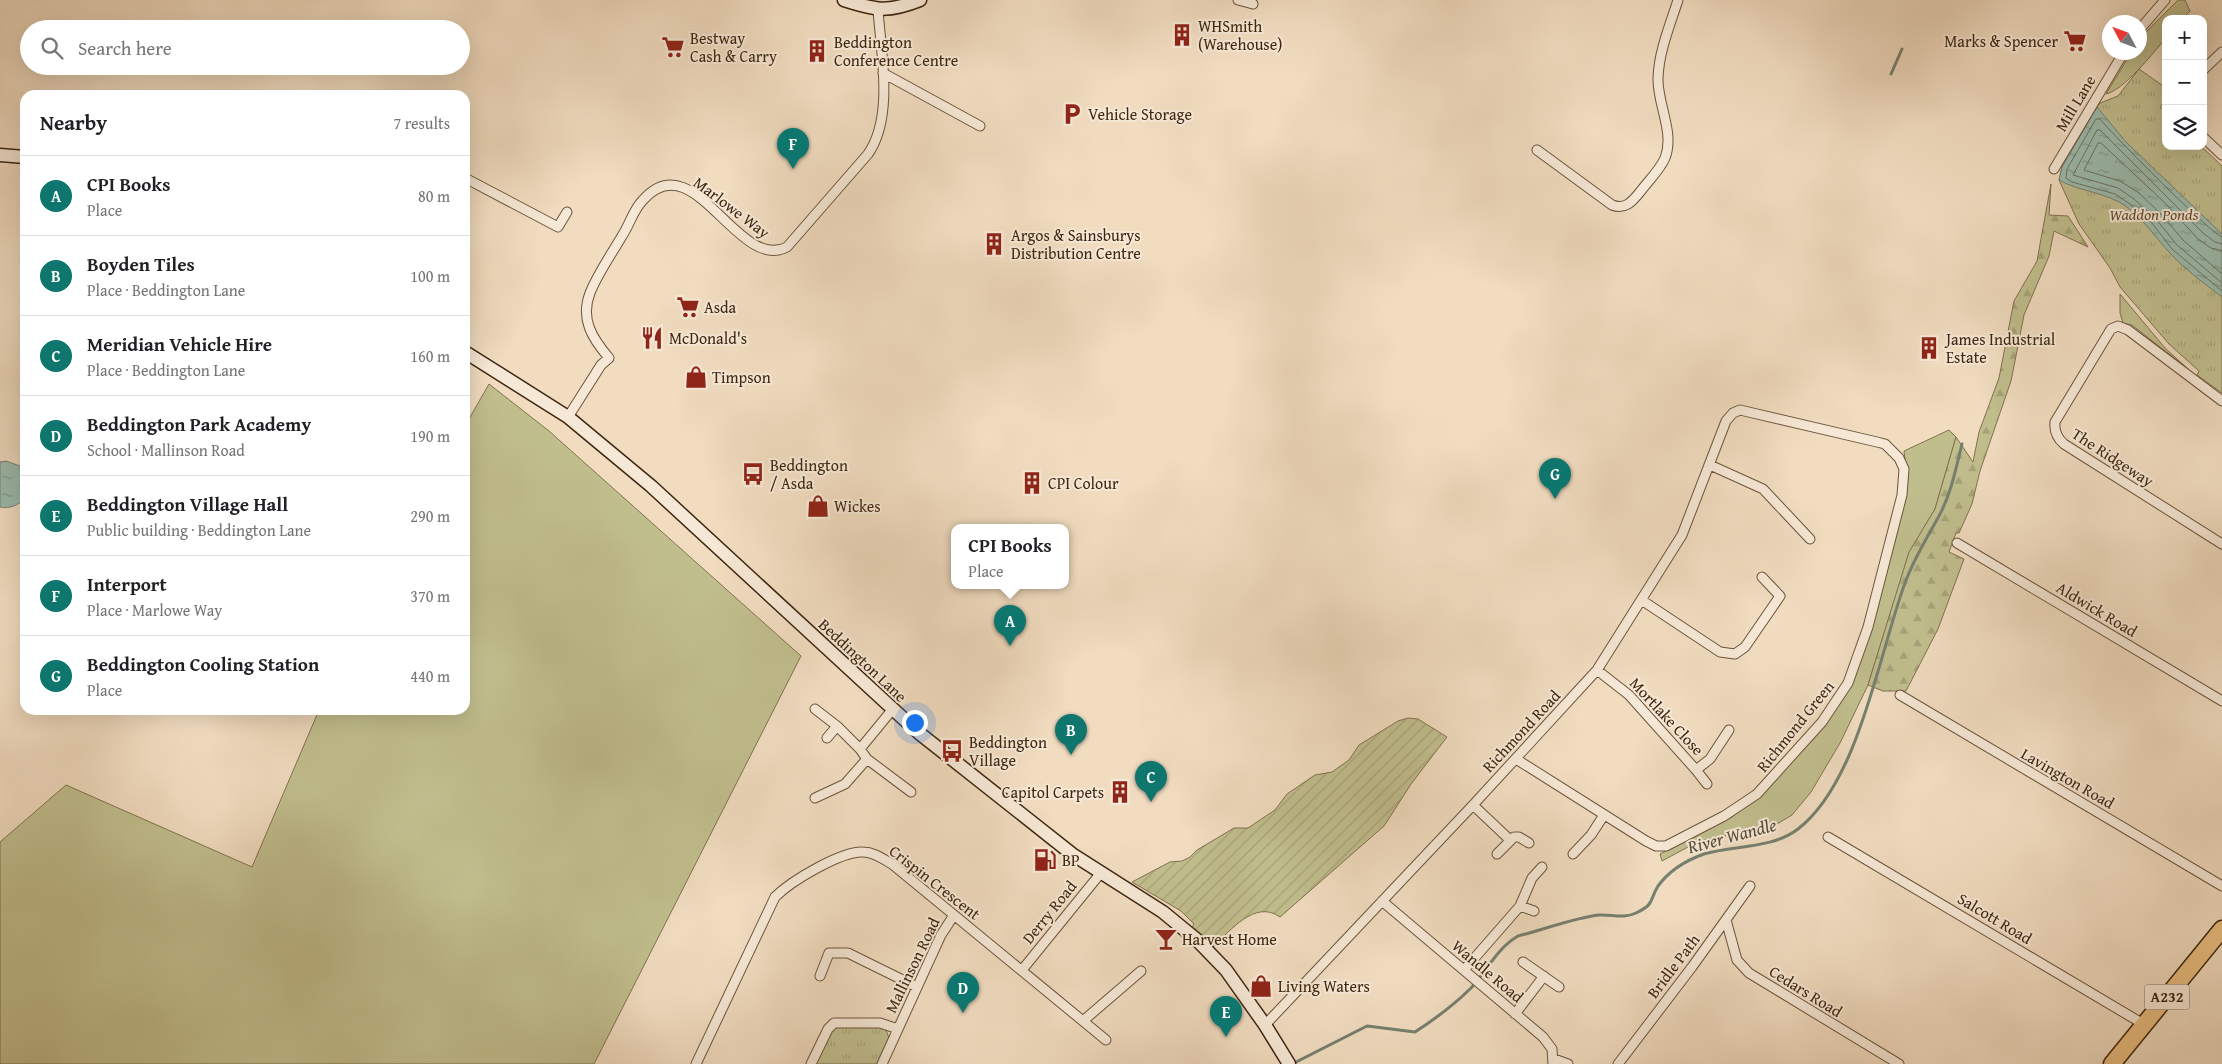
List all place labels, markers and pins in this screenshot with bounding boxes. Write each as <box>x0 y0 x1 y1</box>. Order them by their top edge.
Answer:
place label: WHSmith (Warehouse) <box>1198 14 1282 56</box>
building icon: WHSmith (Warehouse) <box>1169 22 1195 48</box>
place label: Bestway Cash & Carry <box>690 26 777 68</box>
supermarket icon: Marks & Spencer <box>2062 28 2088 54</box>
place label: Marks & Spencer <box>1944 29 2058 53</box>
place label: Beddington Conference Centre <box>834 30 958 72</box>
supermarket icon: Bestway Cash & Carry <box>660 34 686 60</box>
building icon: Beddington Conference Centre <box>804 38 830 64</box>
parking icon: Vehicle Storage <box>1059 101 1085 127</box>
place label: Vehicle Storage <box>1088 102 1192 126</box>
pin: F <box>777 128 809 169</box>
place label: Argos & Sainsburys Distribution Centre <box>1011 223 1141 265</box>
building icon: Argos & Sainsburys Distribution Centre <box>981 231 1007 257</box>
supermarket icon: Asda <box>675 294 701 320</box>
place label: Asda <box>704 295 737 319</box>
restaurant icon: McDonald's <box>639 325 665 351</box>
place label: McDonald's <box>669 326 747 350</box>
place label: James Industrial Estate <box>1944 327 2056 369</box>
building icon: James Industrial Estate <box>1916 335 1942 361</box>
shop icon: Timpson <box>683 364 709 390</box>
place label: Timpson <box>712 365 771 389</box>
place label: Beddington / Asda <box>770 453 848 495</box>
pin: G <box>1539 458 1571 499</box>
bus stop icon: Beddington / Asda <box>740 461 766 487</box>
building icon: CPI Colour <box>1019 470 1045 496</box>
place label: CPI Colour <box>1048 471 1119 495</box>
shop icon: Wickes <box>805 493 831 519</box>
place label: Wickes <box>834 494 881 518</box>
pin: A <box>994 605 1026 646</box>
pin: B <box>1055 714 1087 755</box>
place label: Beddington Village <box>969 730 1047 772</box>
bus stop icon: Beddington Village <box>939 738 965 764</box>
pin: C <box>1135 761 1167 802</box>
building icon: Capitol Carpets <box>1107 779 1133 805</box>
place label: Capitol Carpets <box>1002 780 1104 804</box>
fuel station icon: BP <box>1032 847 1058 873</box>
place label: BP <box>1062 848 1080 872</box>
bar icon: Harvest Home <box>1153 926 1179 952</box>
place label: Harvest Home <box>1182 927 1277 951</box>
pin: D <box>947 972 979 1013</box>
shop icon: Living Waters <box>1248 973 1274 999</box>
place label: Living Waters <box>1278 974 1370 998</box>
pin: E <box>1210 996 1242 1037</box>

